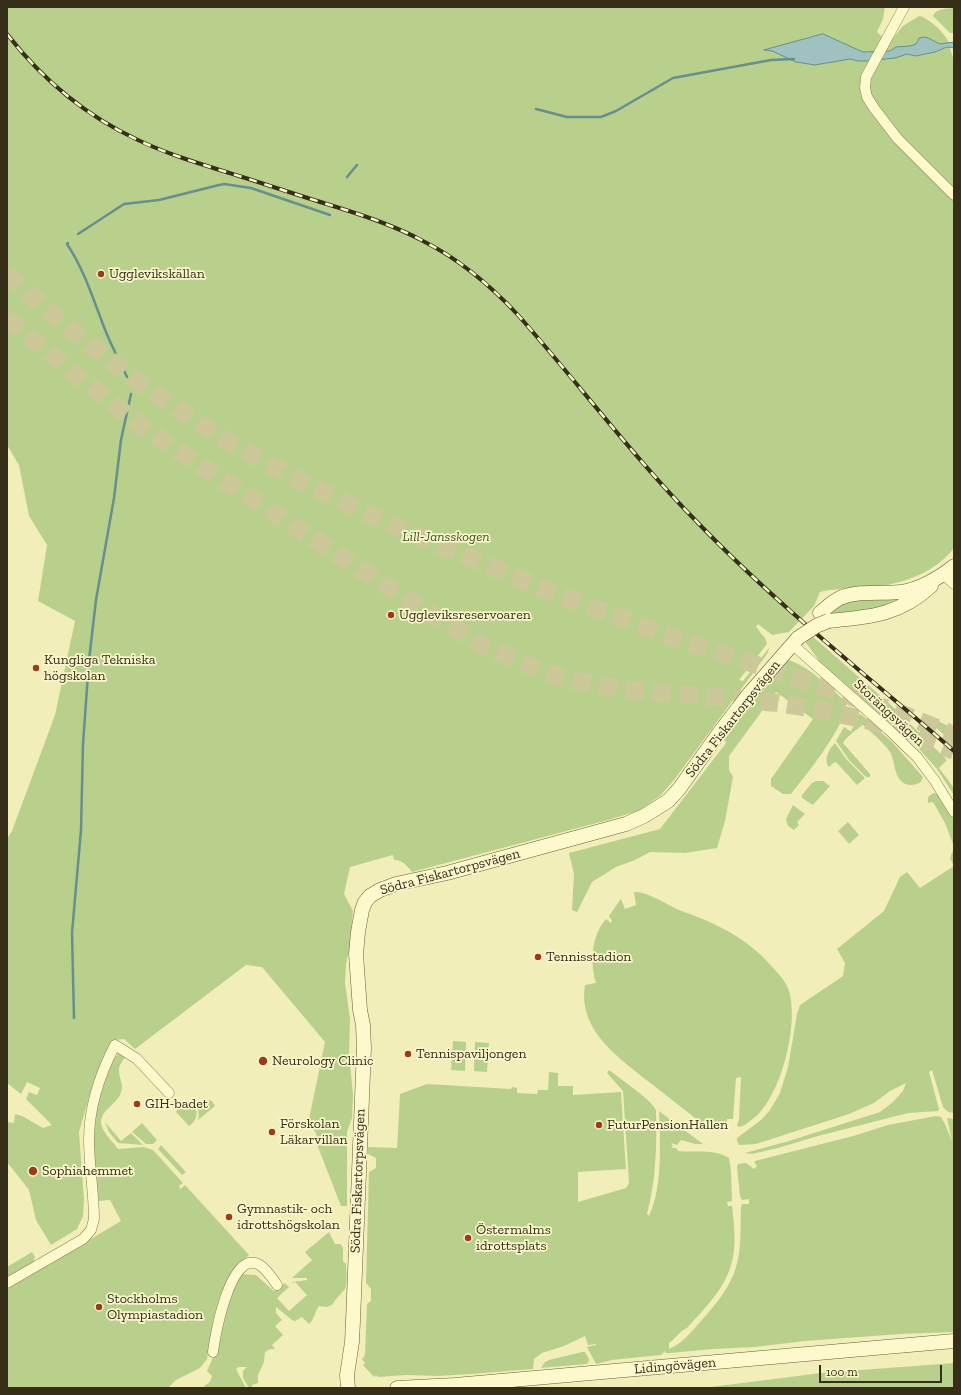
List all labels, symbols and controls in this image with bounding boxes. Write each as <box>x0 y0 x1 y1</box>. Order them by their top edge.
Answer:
place label: Ugglevikskällan <box>109 266 205 282</box>
marker: Ugglevikskällan <box>96 269 106 279</box>
park label: Lill-Jansskogen <box>402 529 490 545</box>
place label: Uggleviksreservoaren <box>399 607 531 623</box>
marker: Uggleviksreservoaren <box>386 610 396 620</box>
place label: Kungliga Tekniska högskolan <box>44 652 155 684</box>
street label: Södra Fiskartorpsvägen <box>682 657 784 781</box>
marker: Kungliga Tekniska högskolan <box>31 663 41 673</box>
street label: Storängsvägen <box>850 676 928 750</box>
street label: Södra Fiskartorpsvägen <box>378 845 522 899</box>
place label: Tennisstadion <box>546 949 631 965</box>
marker: Tennisstadion <box>533 952 543 962</box>
place label: Tennispaviljongen <box>416 1046 526 1062</box>
marker: Tennispaviljongen <box>403 1049 413 1059</box>
place label: Neurology Clinic <box>272 1053 374 1069</box>
marker: Neurology Clinic <box>257 1055 269 1067</box>
place label: GIH-badet <box>145 1096 208 1112</box>
marker: GIH-badet <box>132 1099 142 1109</box>
street label: Södra Fiskartorpsvägen <box>347 1109 369 1253</box>
place label: Förskolan Läkarvillan <box>280 1116 348 1148</box>
place label: FuturPensionHallen <box>607 1117 728 1133</box>
marker: FuturPensionHallen <box>594 1120 604 1130</box>
marker: Förskolan Läkarvillan <box>267 1127 277 1137</box>
place label: Sophiahemmet <box>42 1163 133 1179</box>
marker: Sophiahemmet <box>27 1165 39 1177</box>
place label: Gymnastik- och idrottshögskolan <box>237 1201 340 1234</box>
marker: Gymnastik- och idrottshögskolan <box>224 1212 234 1222</box>
place label: Östermalms idrottsplats <box>476 1222 551 1254</box>
marker: Östermalms idrottsplats <box>463 1233 473 1243</box>
place label: Stockholms Olympiastadion <box>107 1291 203 1324</box>
marker: Stockholms Olympiastadion <box>94 1302 104 1312</box>
street label: Lidingövägen <box>633 1354 717 1378</box>
scale bar <box>821 1357 944 1383</box>
text: 100 m <box>826 1365 858 1379</box>

